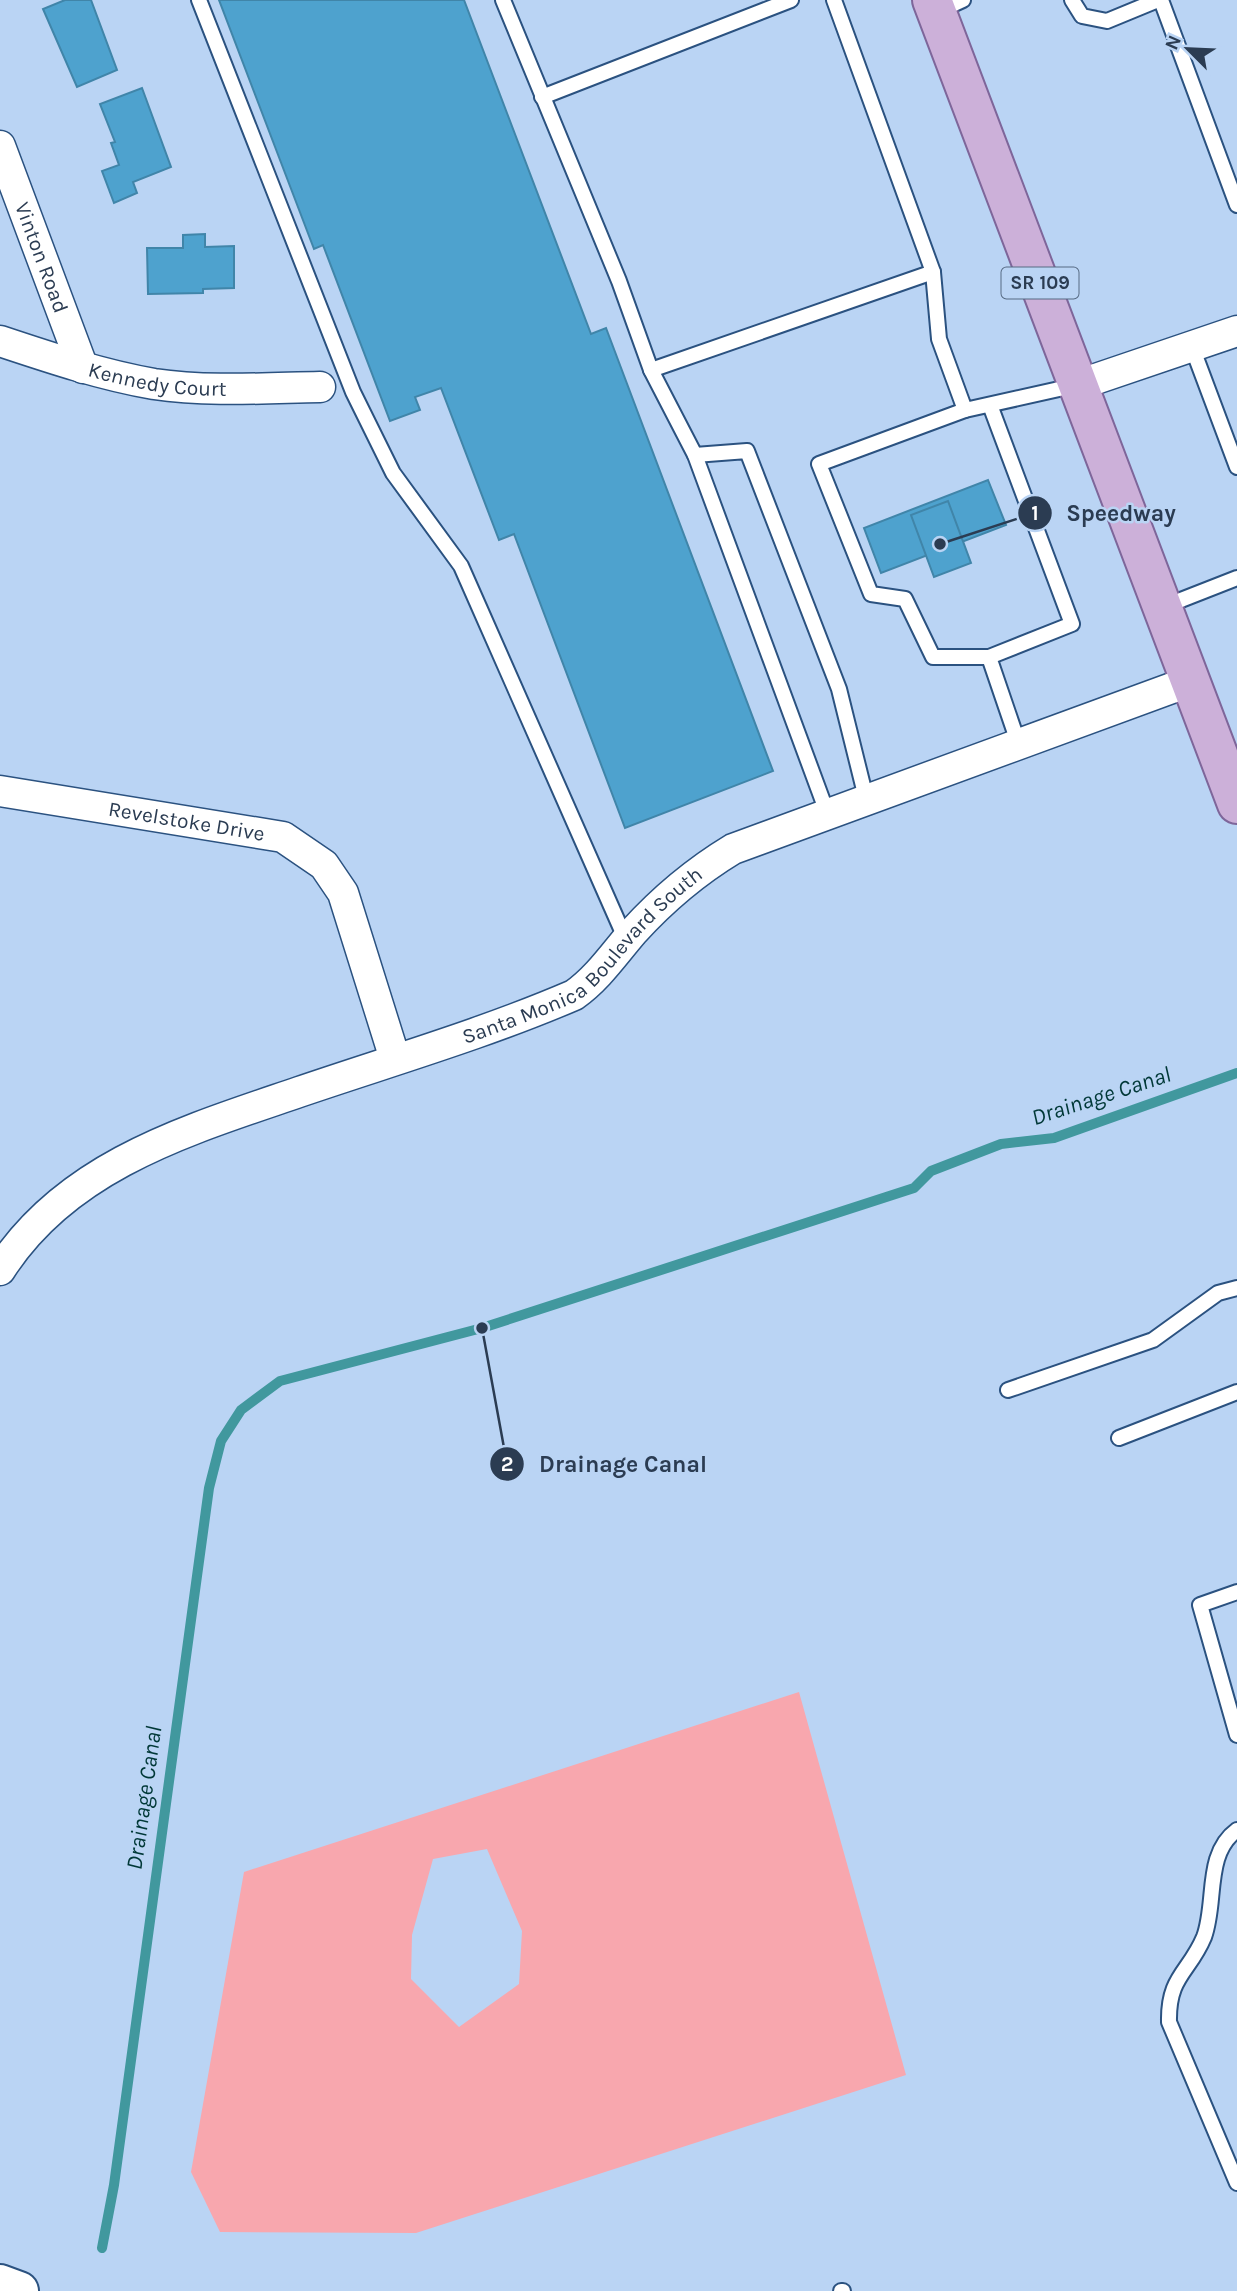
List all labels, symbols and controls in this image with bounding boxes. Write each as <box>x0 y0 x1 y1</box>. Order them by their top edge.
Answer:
north arrow <box>1153 14 1223 84</box>
text: N <box>1161 32 1186 53</box>
street label: Vinton Road <box>10 199 73 316</box>
road number: SR 109 <box>1002 268 1078 298</box>
street label: Kennedy Court <box>86 357 227 401</box>
callout: Speedway <box>1017 491 1190 535</box>
text: Speedway <box>1066 500 1176 527</box>
text: 1 <box>1031 501 1039 525</box>
street label: Revelstoke Drive <box>107 797 266 846</box>
street label: Santa Monica Boulevard South <box>459 862 707 1049</box>
water label: Drainage Canal <box>1028 1061 1174 1131</box>
callout: Drainage Canal <box>490 1442 721 1486</box>
text: Drainage Canal <box>539 1451 707 1478</box>
text: 2 <box>501 1452 513 1476</box>
water label: Drainage Canal <box>121 1724 167 1872</box>

